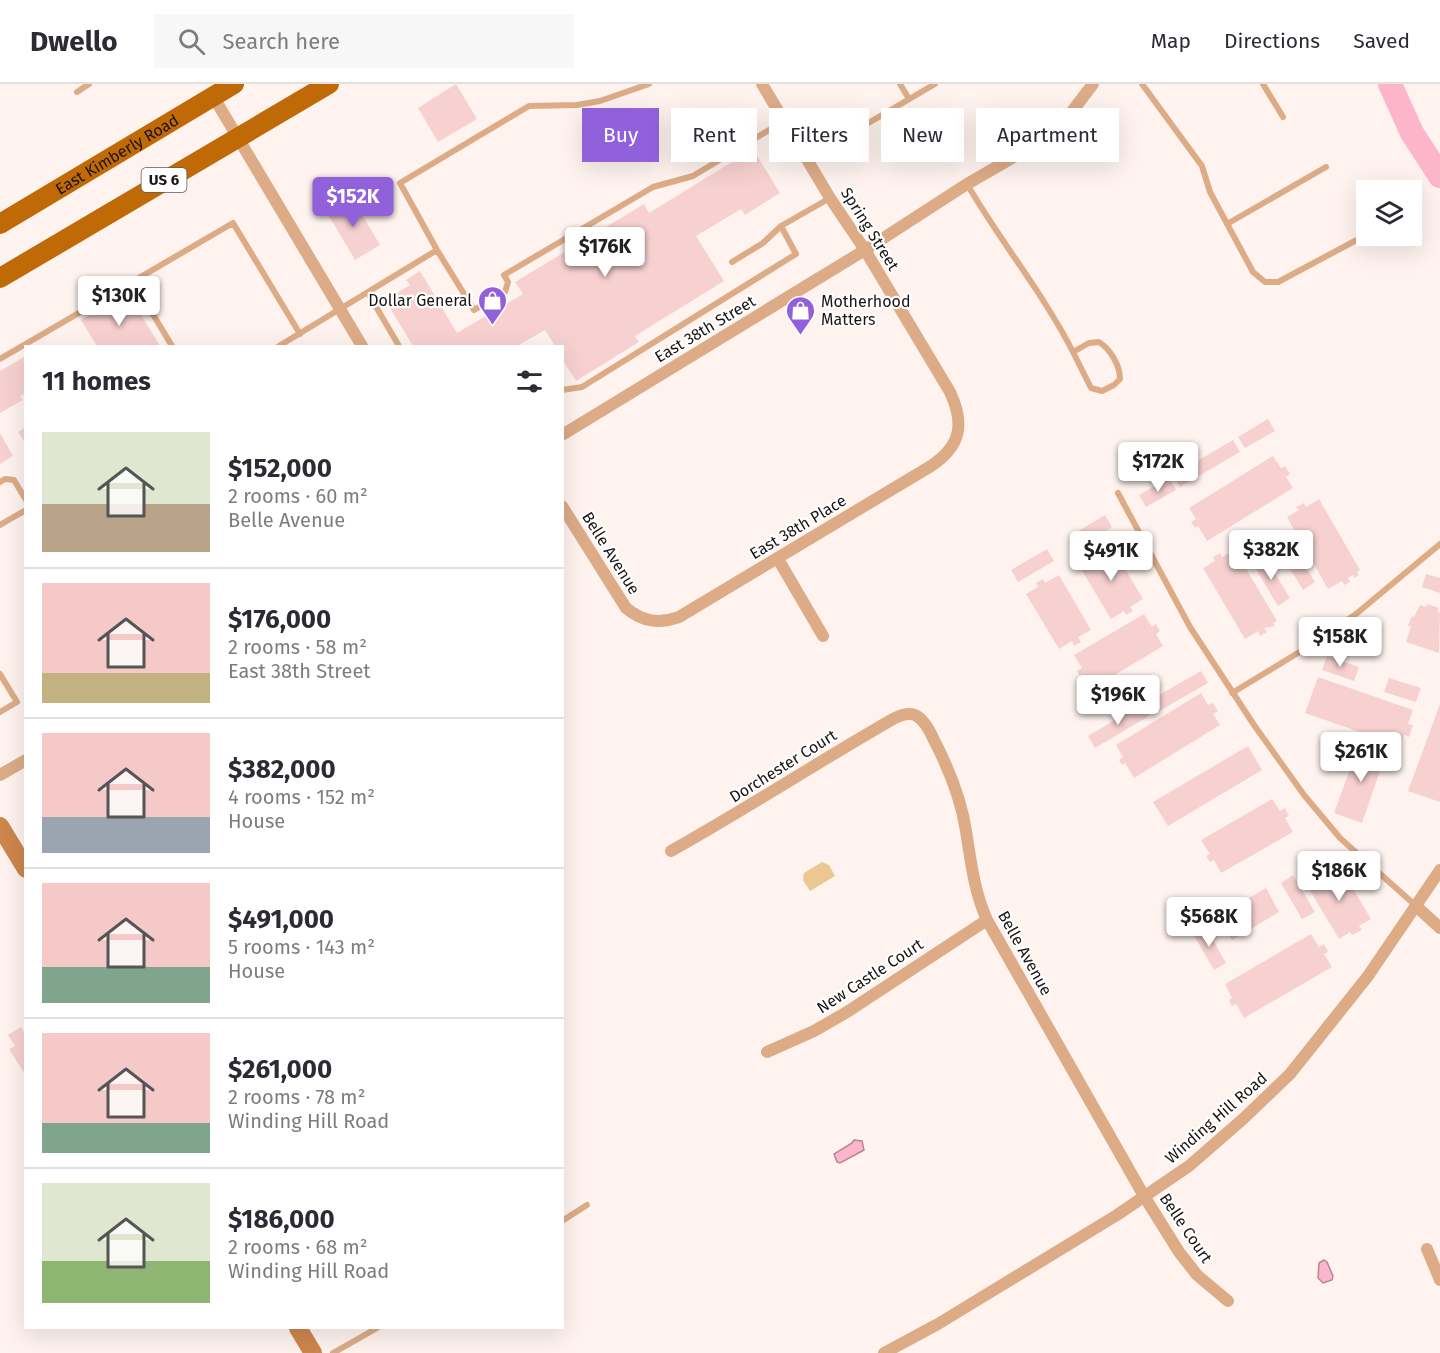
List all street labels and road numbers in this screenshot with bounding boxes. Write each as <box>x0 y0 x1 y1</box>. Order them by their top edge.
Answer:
street label: East Kimberly Road <box>52 110 182 198</box>
road number: US 6 <box>142 168 186 192</box>
street label: Spring Street <box>837 184 903 274</box>
street label: East 38th Street <box>651 291 759 367</box>
street label: East 38th Place <box>746 491 850 563</box>
street label: Belle Avenue <box>578 508 644 598</box>
street label: Dorchester Court <box>726 725 840 807</box>
street label: Belle Avenue <box>994 907 1056 999</box>
street label: New Castle Court <box>813 935 927 1017</box>
street label: Winding Hill Road <box>1161 1069 1271 1167</box>
street label: Belle Court <box>1156 1190 1216 1267</box>

